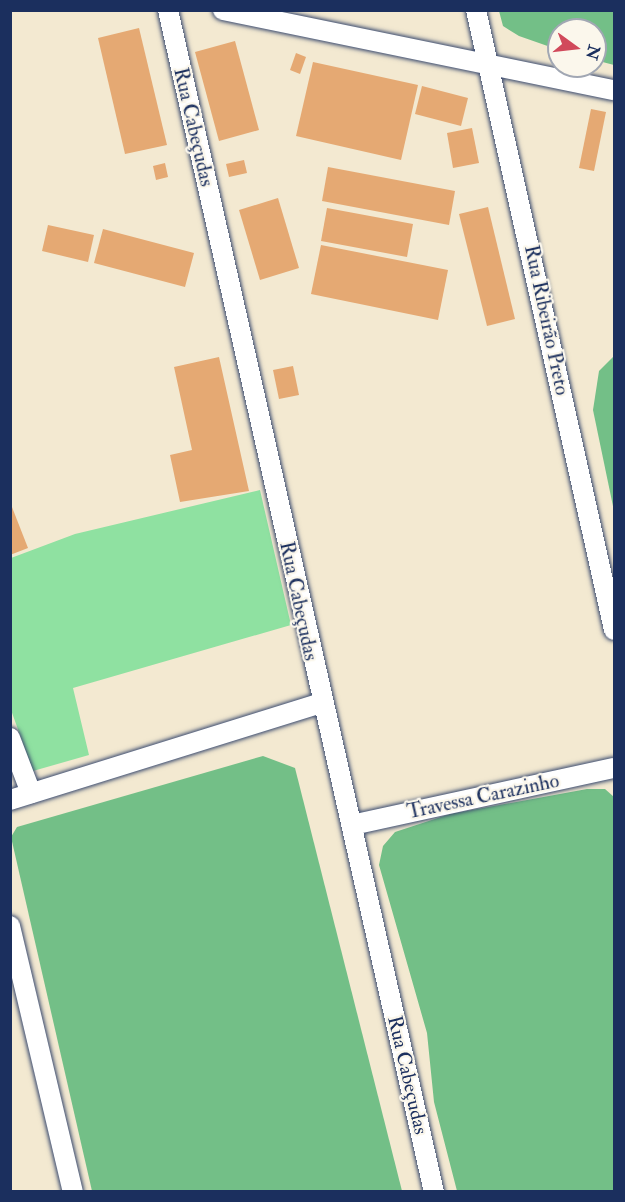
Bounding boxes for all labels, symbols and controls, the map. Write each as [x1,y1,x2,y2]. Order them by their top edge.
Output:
north arrow [547,18,607,78]
text: N [581,43,604,62]
street label: Rua Cabeçudas [169,65,219,189]
street label: Rua Ribeirão Preto [519,243,575,397]
street label: Rua Cabeçudas [275,539,323,663]
street label: Travessa Carazinho [405,768,561,824]
street label: Rua Cabeçudas [383,1013,433,1137]

